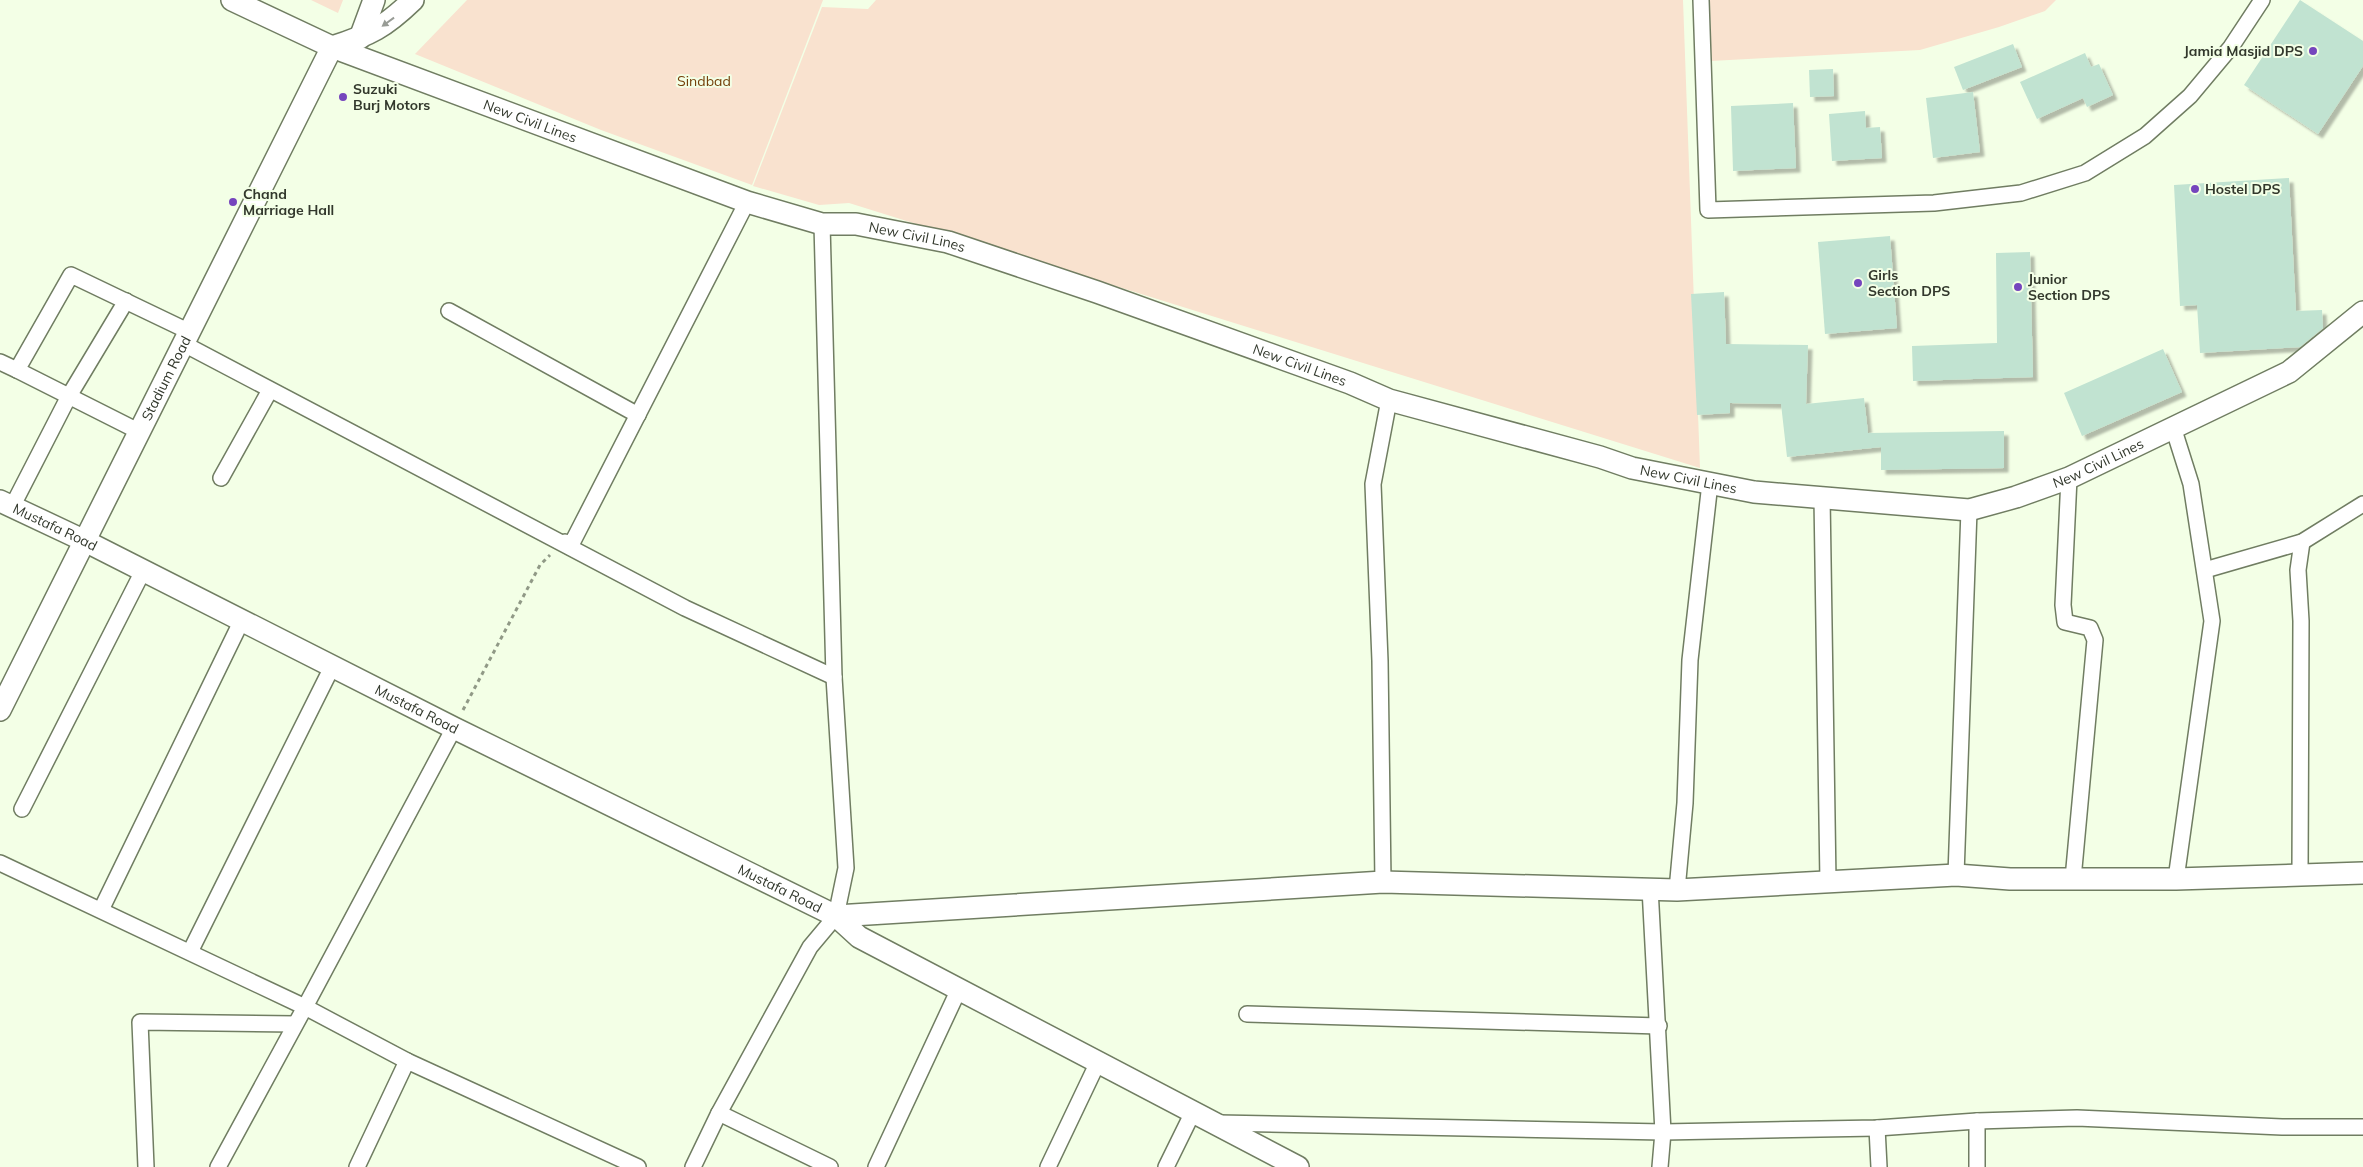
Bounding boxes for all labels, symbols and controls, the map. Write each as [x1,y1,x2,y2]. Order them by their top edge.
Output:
one-way arrow [381,17,395,27]
place label: Jamia Masjid DPS [2184,42,2303,60]
marker: Jamia Masjid DPS [2307,45,2319,57]
park label: Sindbad [677,72,731,90]
place label: Suzuki Burj Motors [353,80,430,114]
marker: Suzuki Burj Motors [337,91,349,103]
street label: New Civil Lines [481,95,579,147]
place label: Hostel DPS [2205,180,2281,198]
marker: Hostel DPS [2189,183,2201,195]
place label: Chand Marriage Hall [243,185,334,219]
marker: Chand Marriage Hall [227,196,239,208]
street label: New Civil Lines [867,218,968,256]
place label: Girls Section DPS [1868,266,1950,300]
place label: Junior Section DPS [2028,270,2110,304]
marker: Girls Section DPS [1852,277,1864,289]
marker: Junior Section DPS [2012,281,2024,293]
street label: Stadium Road [137,333,195,423]
street label: New Civil Lines [1250,340,1349,390]
street label: New Civil Lines [2050,434,2146,492]
street label: New Civil Lines [1639,461,1739,497]
street label: Mustafa Road [10,499,100,555]
street label: Mustafa Road [372,681,462,738]
street label: Mustafa Road [735,860,825,917]

